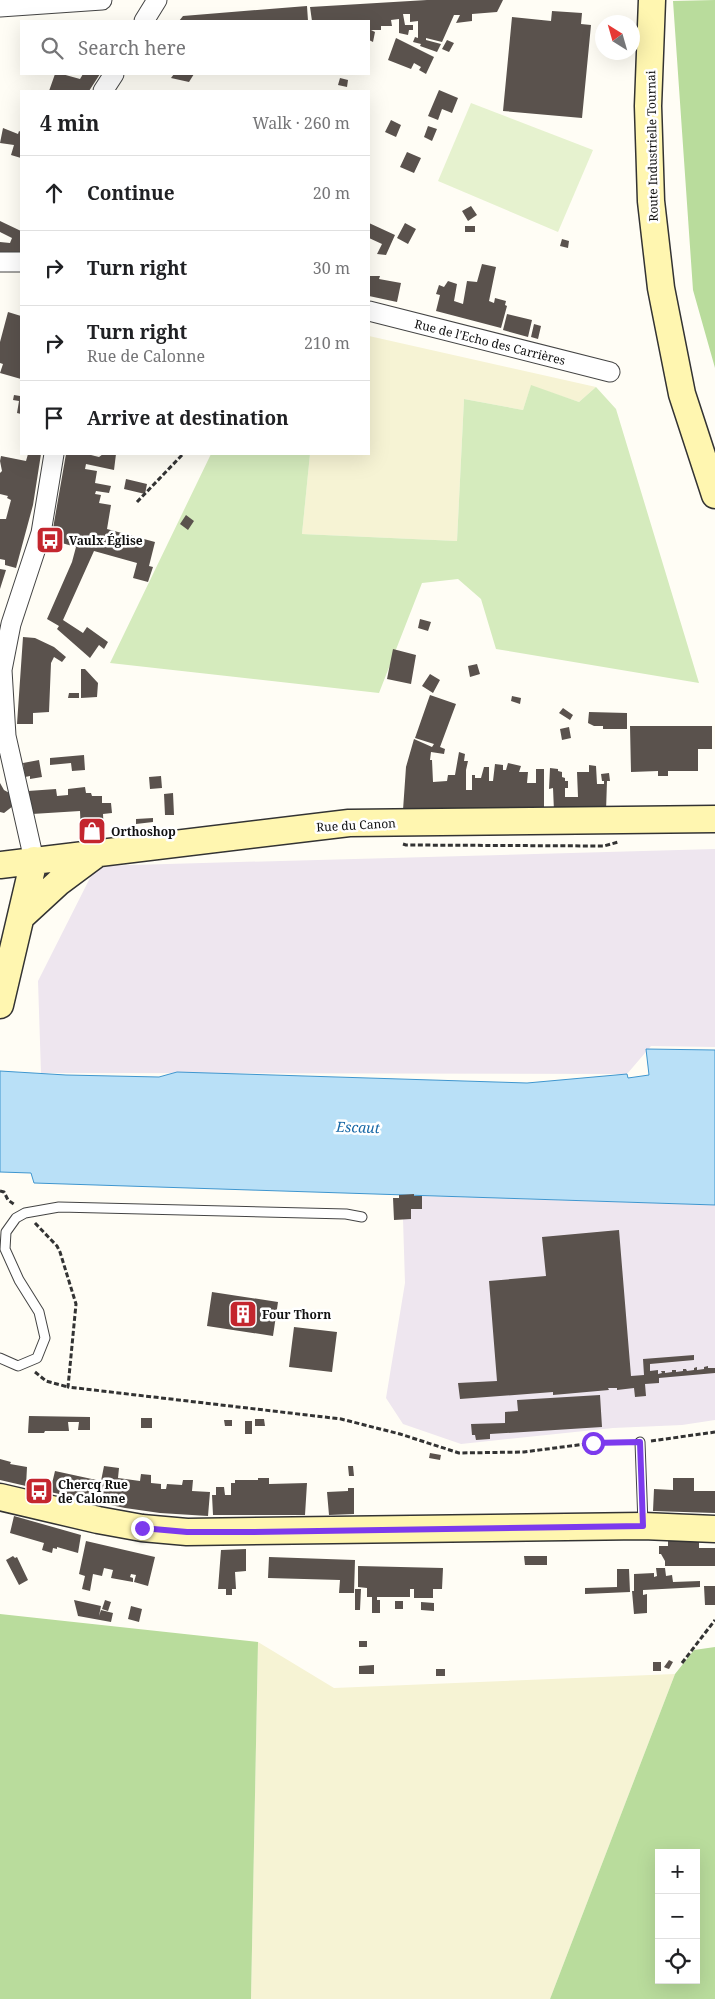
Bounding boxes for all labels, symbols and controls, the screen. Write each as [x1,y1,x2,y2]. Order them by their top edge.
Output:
north arrow [595,15,640,60]
search box [20,20,370,75]
icon: search [38,34,66,62]
text: Search here [78,35,186,61]
street label: Route Industrielle Tournai [642,70,662,222]
text: 4 min [40,109,99,137]
text: Walk · 260 m [253,112,350,134]
icon: ahead [40,179,68,207]
text: Continue [87,180,175,206]
text: 20 m [313,182,350,204]
icon: right [40,254,68,282]
text: Turn right [87,255,187,281]
text: 30 m [313,257,350,279]
street label: Rue de l'Echo des Carrières [413,315,567,369]
text: Turn right [87,319,187,345]
icon: right [40,329,68,357]
text: 210 m [304,332,350,354]
text: Rue de Calonne [87,345,205,367]
icon: arrive [40,404,68,432]
text: Arrive at destination [87,405,289,431]
bus stop icon: Vaulx Église [35,525,65,555]
place label: Vaulx Église [69,532,143,549]
street label: Rue du Canon [316,814,396,836]
shop icon: Orthoshop [77,816,107,846]
place label: Orthoshop [111,823,176,840]
water label: Escaut [335,1117,381,1137]
building icon: Four Thorn [228,1299,258,1329]
place label: Four Thorn [262,1306,331,1323]
route start [582,1432,605,1455]
bus stop icon: Chercq Rue de Calonne [24,1476,54,1506]
place label: Chercq Rue de Calonne [58,1476,128,1507]
route end [131,1517,154,1540]
map controls [655,1849,700,1984]
button: + [655,1849,700,1894]
button: − [655,1894,700,1939]
button: locate [655,1939,700,1984]

